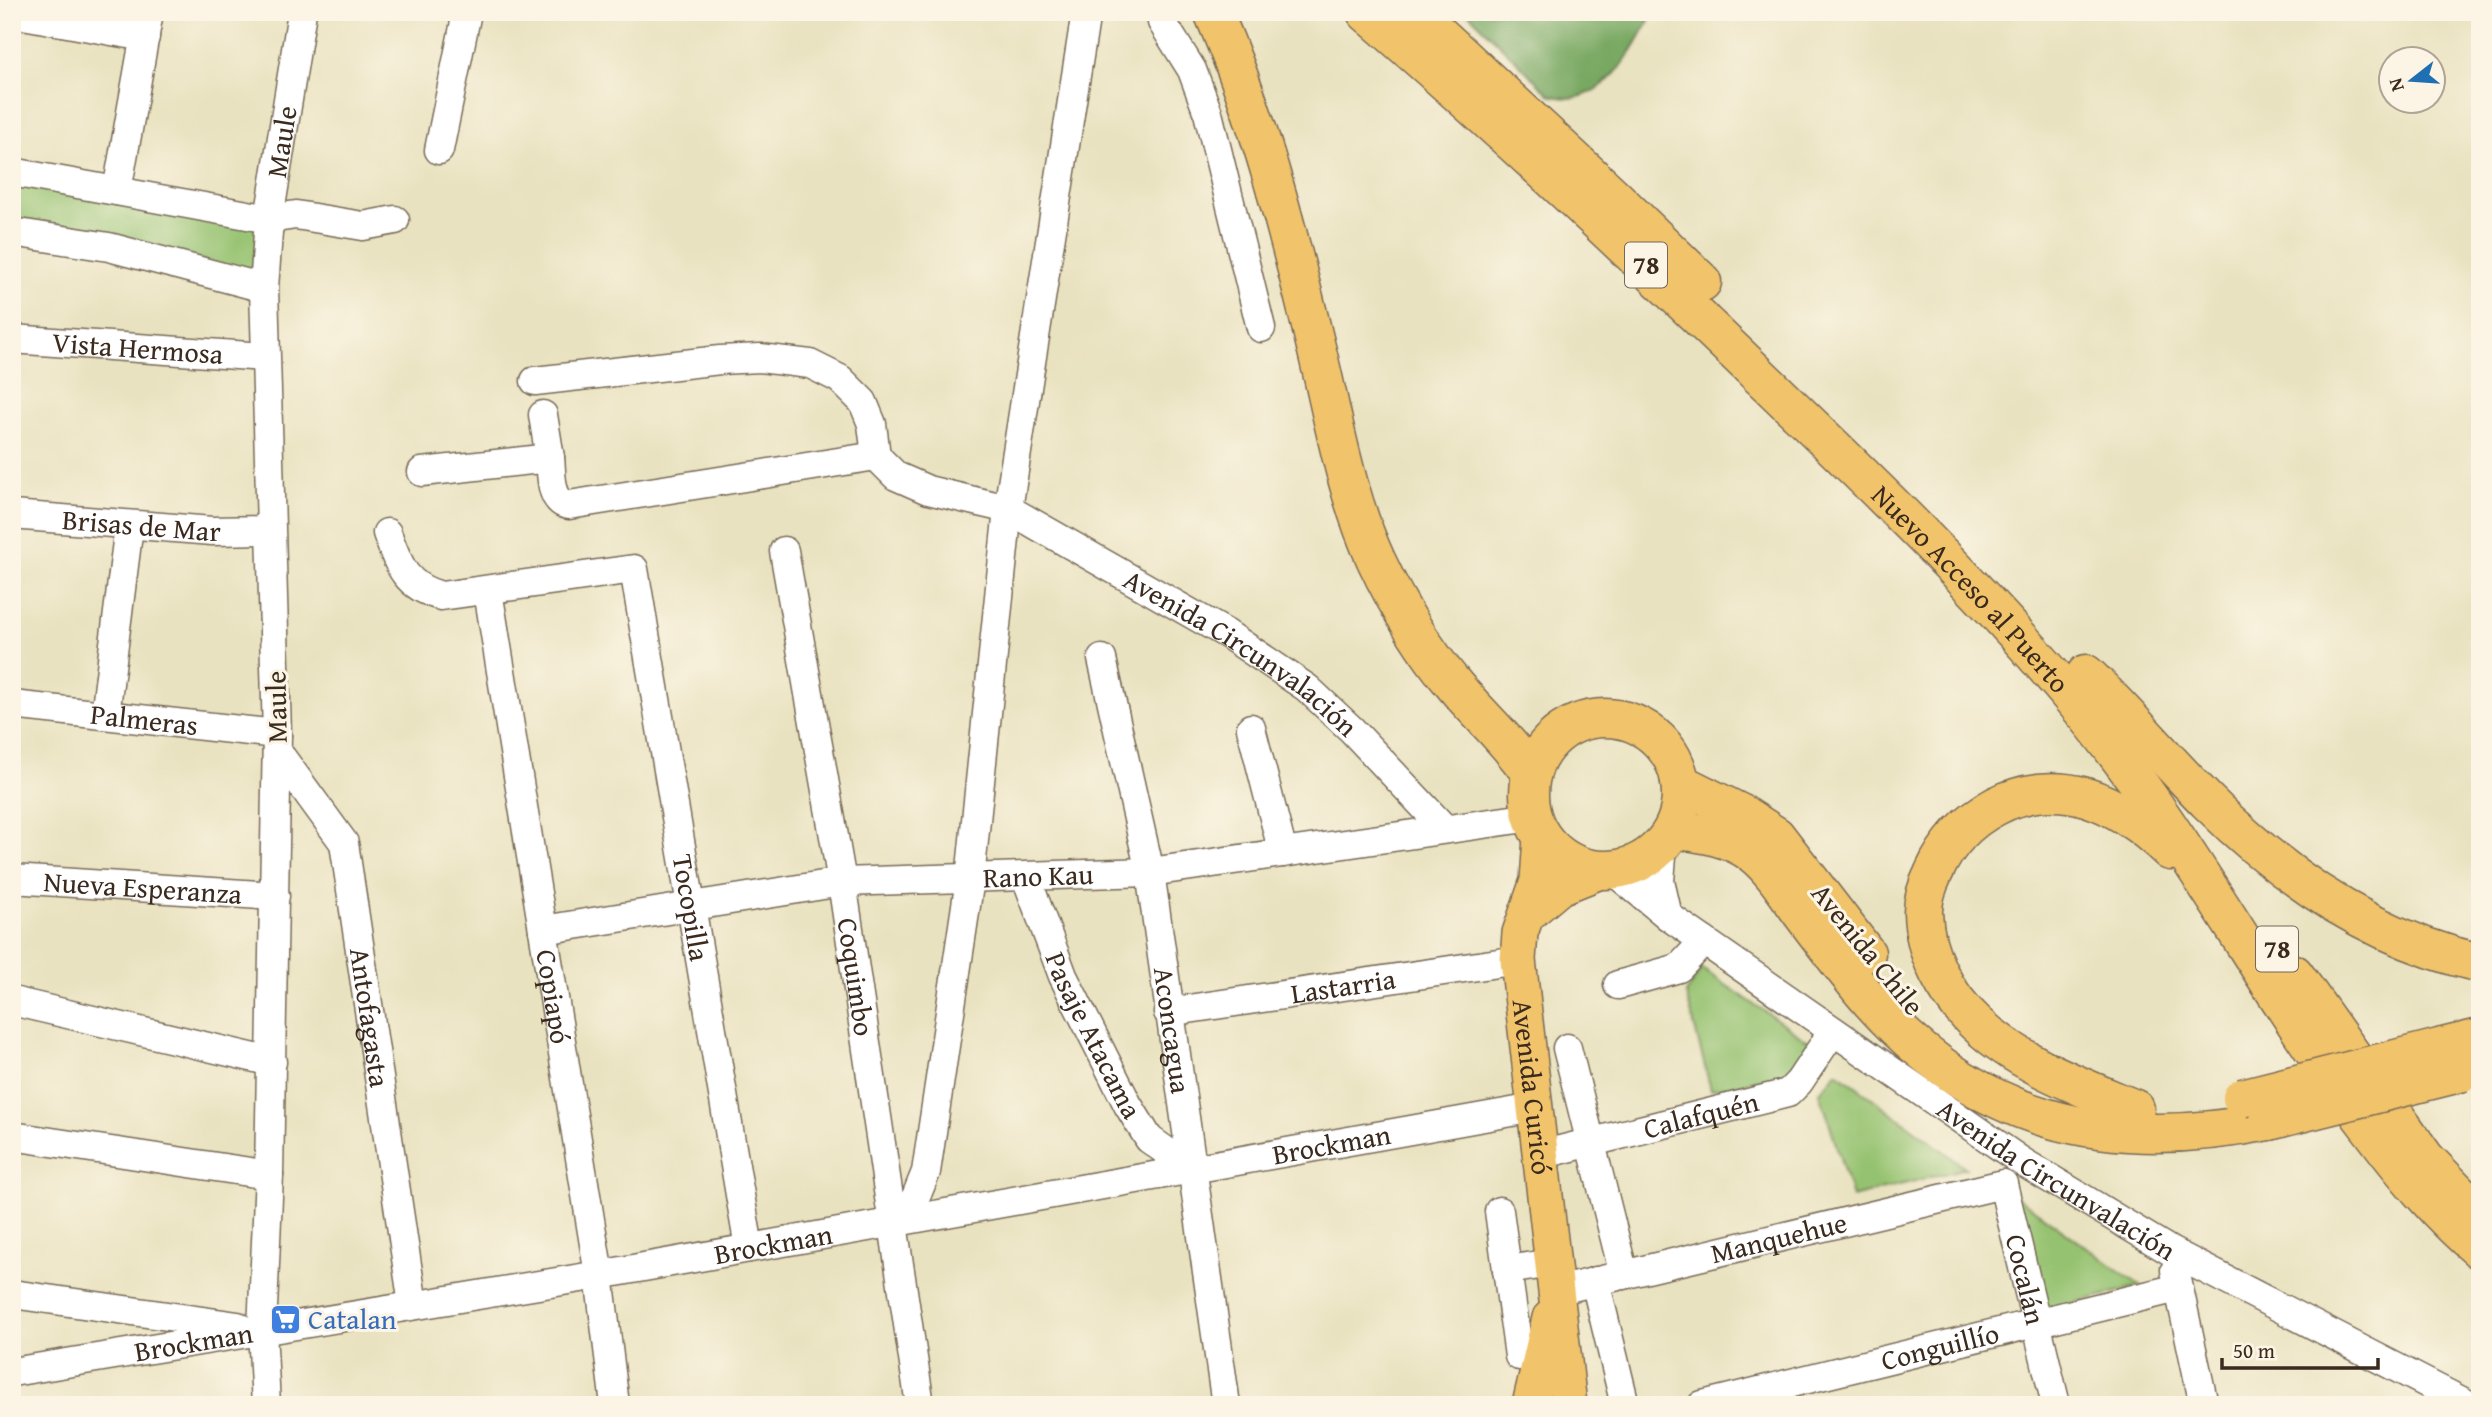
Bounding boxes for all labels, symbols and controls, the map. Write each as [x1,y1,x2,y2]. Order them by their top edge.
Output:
north arrow [2376,46,2446,116]
text: N [2380,75,2411,95]
street label: Maule [255,103,307,181]
road number: 78 [1625,242,1667,288]
street label: Vista Hermosa [51,321,225,374]
street label: Nuevo Acceso al Puerto [1863,475,2080,702]
street label: Brisas de Mar [61,498,222,551]
street label: Avenida Circunvalación [1116,558,1368,746]
street label: Maule [254,670,297,744]
street label: Palmeras [88,693,200,745]
street label: Tocopilla [663,851,721,965]
street label: Rano Kau [982,853,1094,897]
street label: Nueva Esperanza [42,860,244,914]
street label: Avenida Chile [1802,874,1935,1024]
street label: Coquimbo [828,915,886,1039]
road number: 78 [2256,926,2298,972]
street label: Antofagasta [340,945,401,1090]
street label: Copiapó [526,946,582,1047]
street label: Pasaje Atacama [1036,946,1153,1127]
street label: Lastarria [1288,957,1399,1014]
street label: Aconcagua [1144,964,1202,1097]
street label: Avenida Curicó [1503,997,1563,1177]
street label: Calafquén [1639,1080,1763,1148]
street label: Avenida Circunvalación [1929,1088,2184,1270]
street label: Brockman [1269,1113,1394,1174]
street label: Manquehue [1706,1201,1851,1273]
street label: Brockman [711,1213,836,1274]
street label: Cocalán [1996,1230,2057,1329]
place label: Catalan [308,1298,397,1339]
supermarket icon: Catalan [268,1302,302,1336]
street label: Brockman [131,1312,256,1371]
street label: Conguillío [1877,1312,2003,1380]
scale bar [2222,1326,2378,1370]
text: 50 m [2233,1335,2275,1366]

